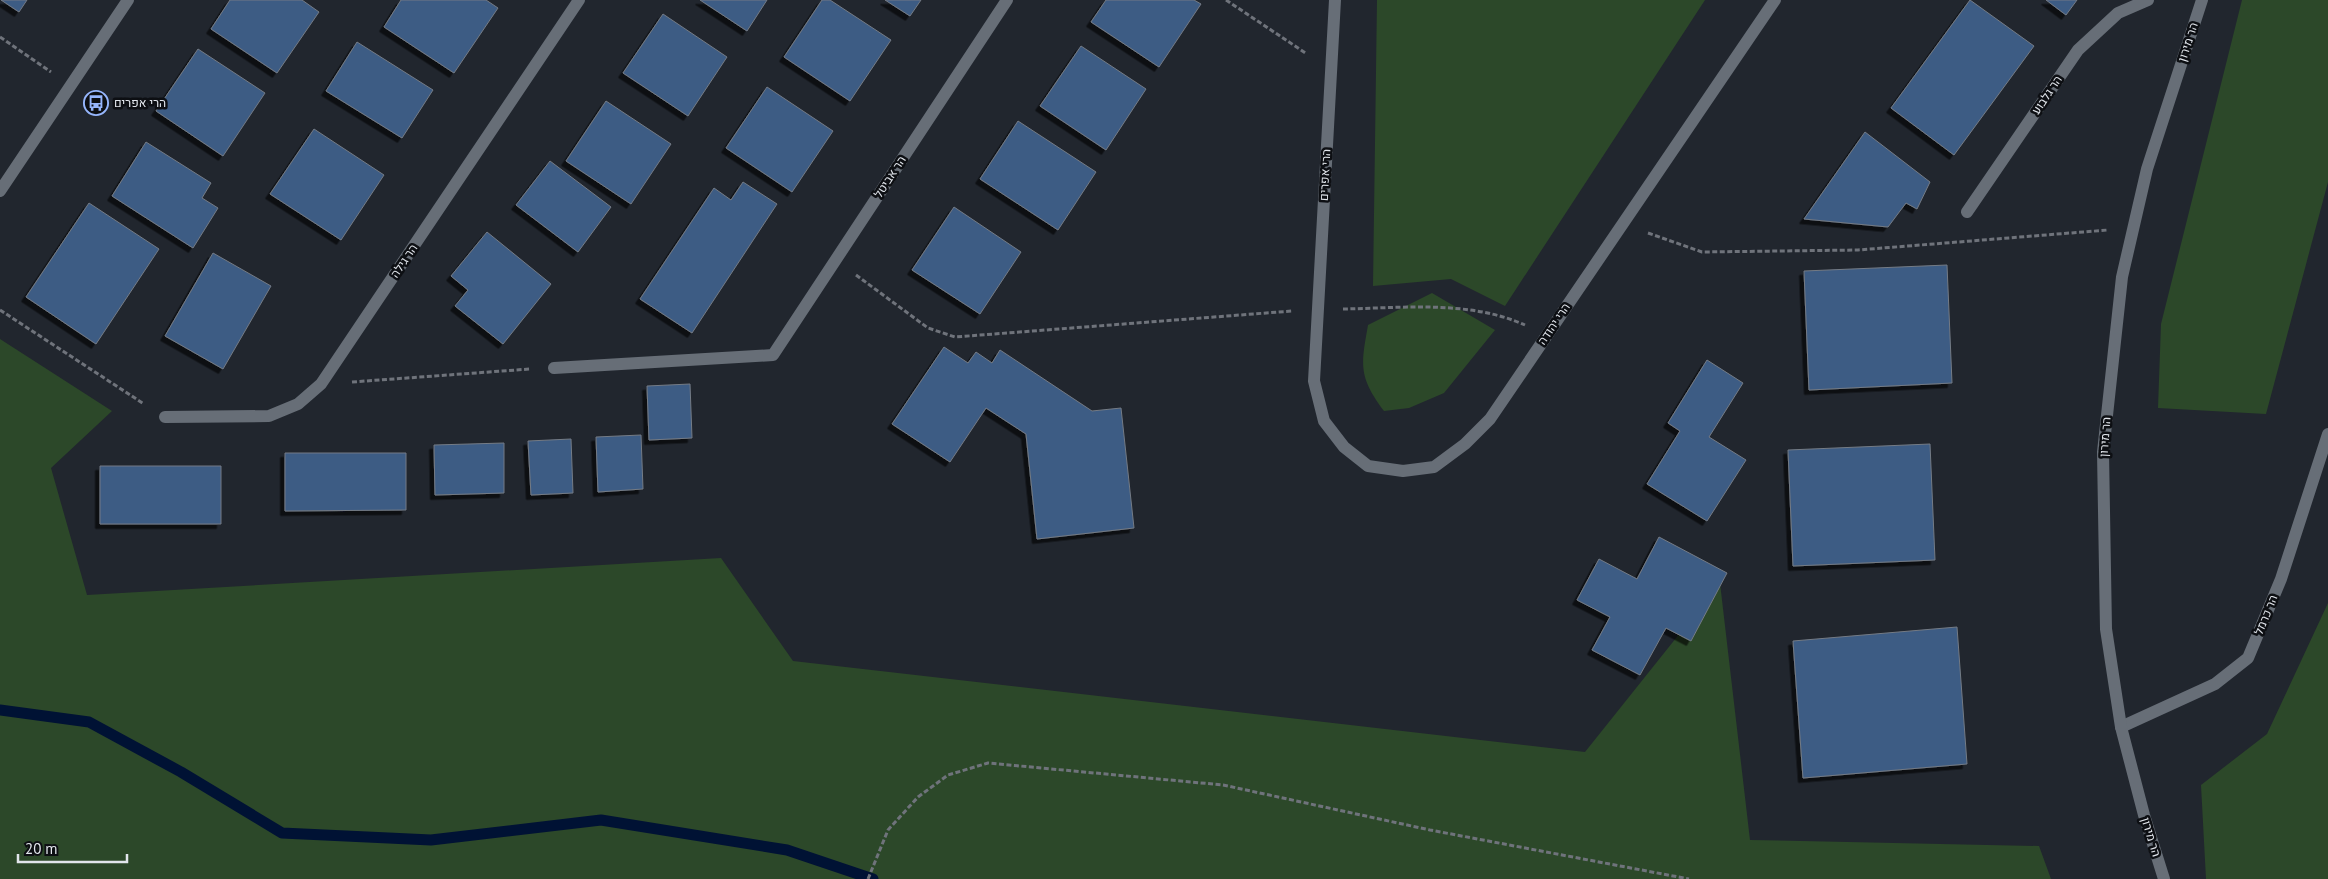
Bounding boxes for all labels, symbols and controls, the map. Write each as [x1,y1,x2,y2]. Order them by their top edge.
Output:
street label: הר מירון [2174,20,2201,63]
street label: הר גלבוע [2028,72,2065,117]
bus stop icon: הרי אפרים [83,90,109,116]
place label: הרי אפרים [114,95,166,110]
street label: הרי אפרים [1316,149,1333,201]
street label: הר אביטל [870,153,909,201]
street label: הר גילה [387,241,420,281]
street label: הרי יהודה [1534,300,1573,348]
street label: הר מירון [2096,416,2113,458]
street label: הר כרמל [2251,592,2280,637]
street label: הר מירון [2138,815,2165,858]
scale bar [18,832,126,864]
text: 20 m [25,839,58,858]

